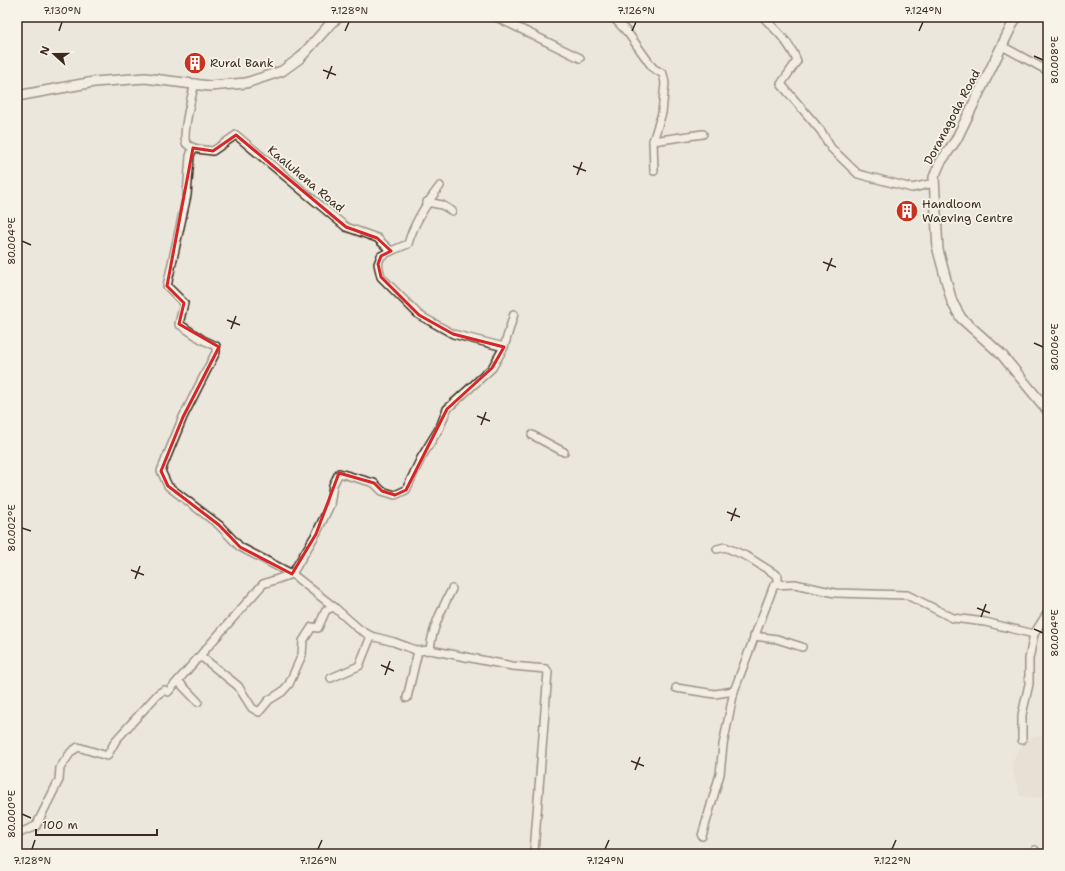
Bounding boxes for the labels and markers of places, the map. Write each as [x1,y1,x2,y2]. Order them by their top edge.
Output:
building icon: Rural Bank [182,50,208,76]
place label: Rural Bank [210,55,274,71]
place label: Handloom Waeving Centre [922,196,1013,226]
building icon: Handloom Waeving Centre [894,198,920,224]

